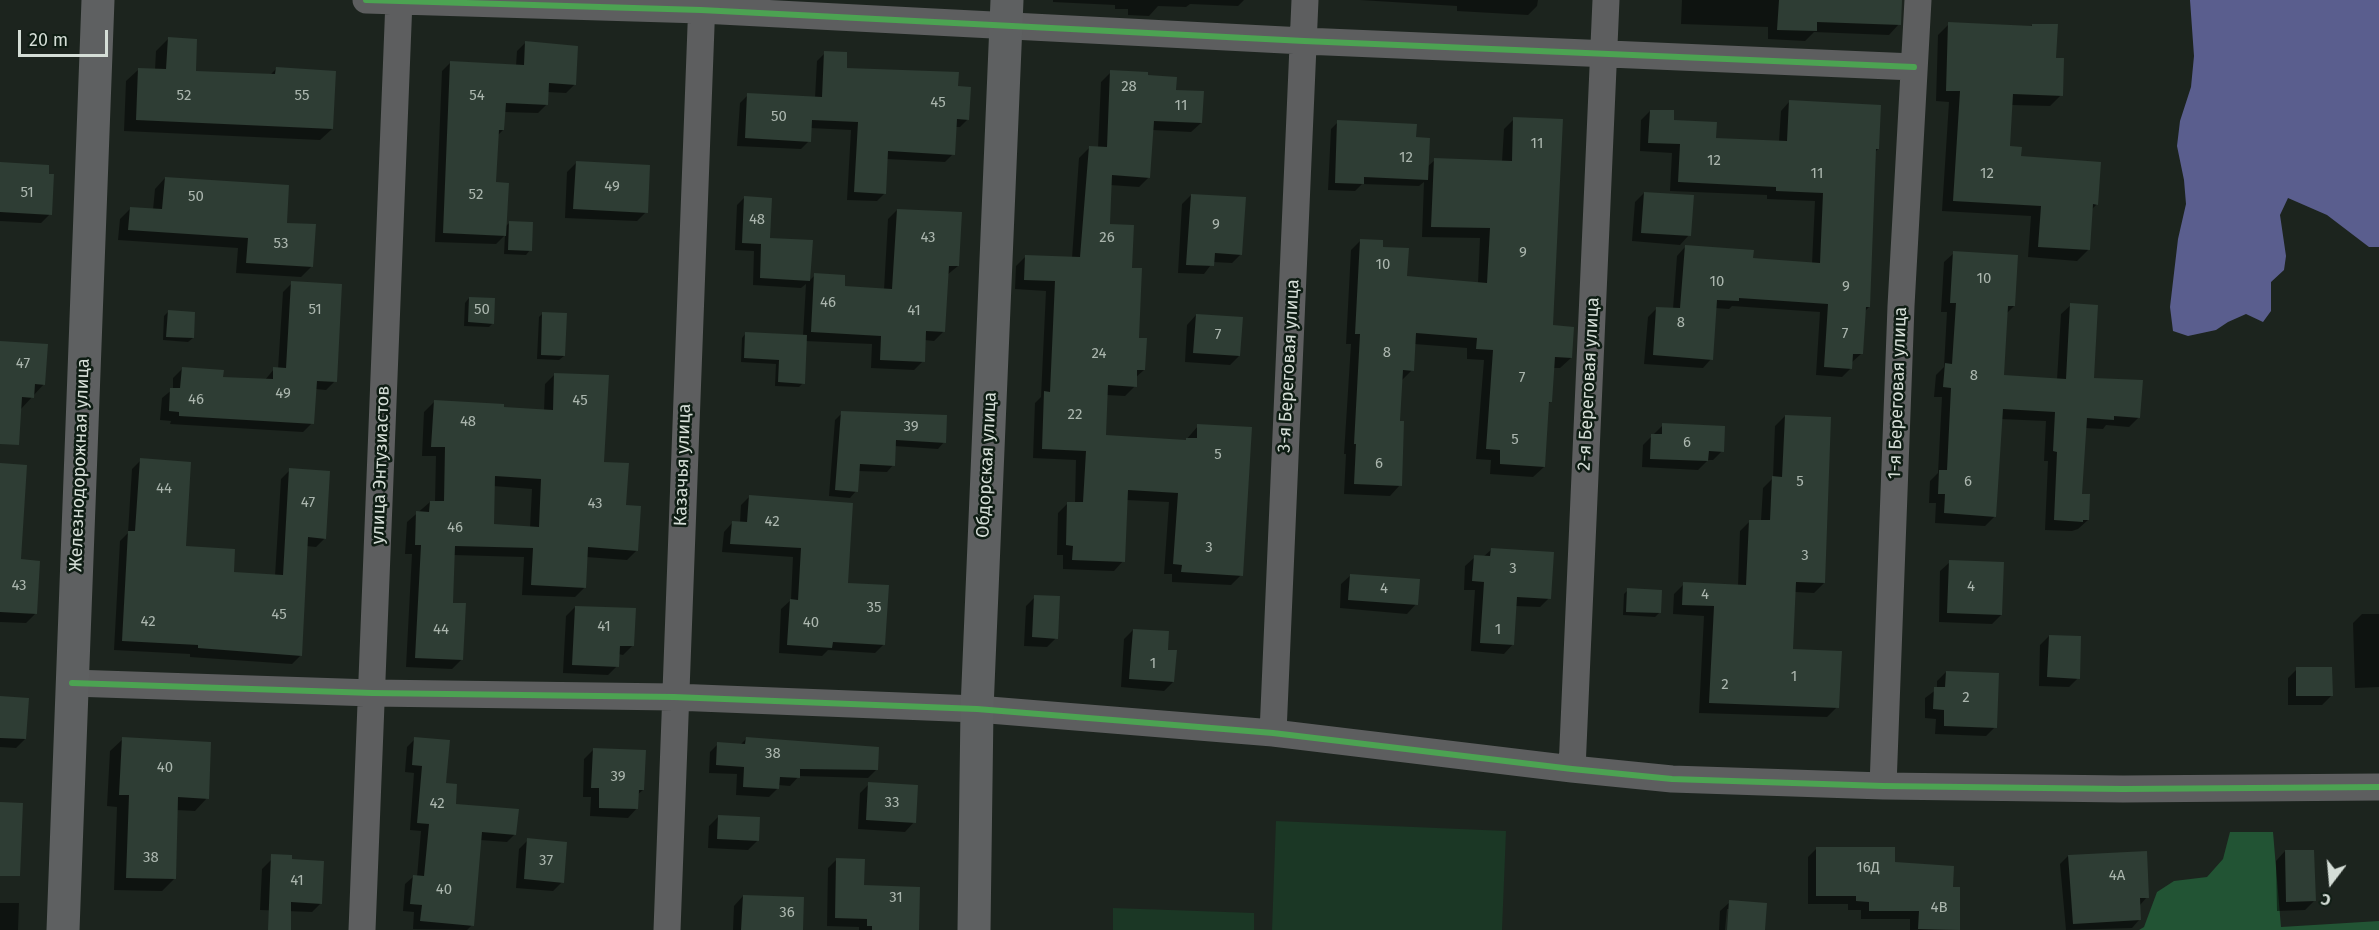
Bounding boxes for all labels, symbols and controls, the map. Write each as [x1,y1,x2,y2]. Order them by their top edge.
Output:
scale bar [21,18,111,56]
text: 20 m [29,29,68,51]
house number: 28 [1121,78,1137,96]
house number: 52 [177,87,191,105]
house number: 55 [295,87,309,105]
house number: 54 [469,87,485,105]
house number: 45 [930,94,946,112]
house number: 11 [1175,97,1187,115]
house number: 50 [771,108,787,126]
house number: 11 [1531,135,1543,153]
house number: 12 [1399,149,1413,167]
house number: 12 [1707,152,1721,170]
house number: 11 [1811,165,1823,183]
house number: 12 [1980,165,1994,183]
house number: 49 [604,178,620,196]
house number: 51 [20,184,34,202]
house number: 52 [469,186,483,204]
house number: 50 [188,188,204,206]
house number: 48 [749,211,765,229]
house number: 9 [1212,216,1220,234]
house number: 43 [920,229,936,247]
house number: 26 [1099,229,1115,247]
house number: 53 [274,235,288,253]
house number: 9 [1519,244,1527,262]
house number: 10 [1376,256,1390,274]
house number: 10 [1977,270,1991,288]
house number: 10 [1710,273,1724,291]
house number: 9 [1842,278,1850,296]
street label: 3-я Береговая улица [1274,279,1304,453]
house number: 46 [820,294,836,312]
street label: 2-я Береговая улица [1574,297,1604,471]
house number: 51 [308,301,322,319]
house number: 50 [474,301,490,319]
house number: 41 [907,302,921,320]
street label: 1-я Береговая улица [1884,306,1912,480]
house number: 8 [1677,314,1685,332]
house number: 7 [1842,325,1848,343]
house number: 7 [1215,326,1221,344]
house number: 8 [1383,344,1391,362]
house number: 24 [1092,345,1106,363]
house number: 47 [16,355,30,373]
street label: Железнодорожная улица [65,358,95,572]
house number: 8 [1970,367,1978,385]
house number: 7 [1519,369,1525,387]
house number: 49 [275,385,291,403]
street label: улица Энтузиастов [367,385,395,545]
house number: 46 [188,391,204,409]
street label: Обдорская улица [972,391,1002,539]
house number: 45 [572,392,588,410]
street label: Казачья улица [670,403,696,527]
house number: 22 [1068,406,1082,424]
house number: 48 [460,413,476,431]
house number: 39 [903,418,919,436]
house number: 5 [1511,431,1519,449]
house number: 6 [1683,434,1691,452]
house number: 5 [1214,446,1222,464]
house number: 6 [1375,455,1383,473]
house number: 5 [1796,473,1804,491]
house number: 6 [1964,473,1972,491]
house number: 44 [156,480,172,498]
house number: 47 [301,494,315,512]
house number: 43 [587,495,603,513]
house number: 42 [764,513,780,531]
house number: 46 [447,519,463,537]
house number: 3 [1205,539,1213,557]
house number: 3 [1801,547,1809,565]
house number: 3 [1509,560,1517,578]
house number: 43 [11,577,27,595]
house number: 4 [1967,578,1975,596]
house number: 4 [1380,580,1388,598]
house number: 4 [1701,586,1709,604]
house number: 35 [867,599,881,617]
house number: 45 [271,606,287,624]
house number: 42 [140,613,156,631]
house number: 40 [803,614,819,632]
house number: 41 [597,618,611,636]
house number: 44 [433,621,449,639]
house number: 1 [1495,621,1501,639]
house number: 1 [1150,655,1156,673]
house number: 1 [1791,668,1797,686]
house number: 2 [1721,676,1729,694]
house number: 2 [1962,689,1970,707]
house number: 38 [765,745,781,763]
house number: 40 [157,759,173,777]
house number: 39 [610,768,626,786]
house number: 33 [885,794,899,812]
house number: 42 [429,795,445,813]
house number: 38 [143,849,159,867]
house number: 37 [539,852,553,870]
north arrow [2301,852,2361,912]
house number: 16Д [1856,859,1880,877]
house number: 4А [2109,867,2125,885]
house number: 41 [290,872,304,890]
house number: 40 [436,881,452,899]
house number: 31 [889,889,903,907]
text: С [2319,889,2333,910]
house number: 4В [1930,899,1948,917]
house number: 36 [779,904,795,922]

